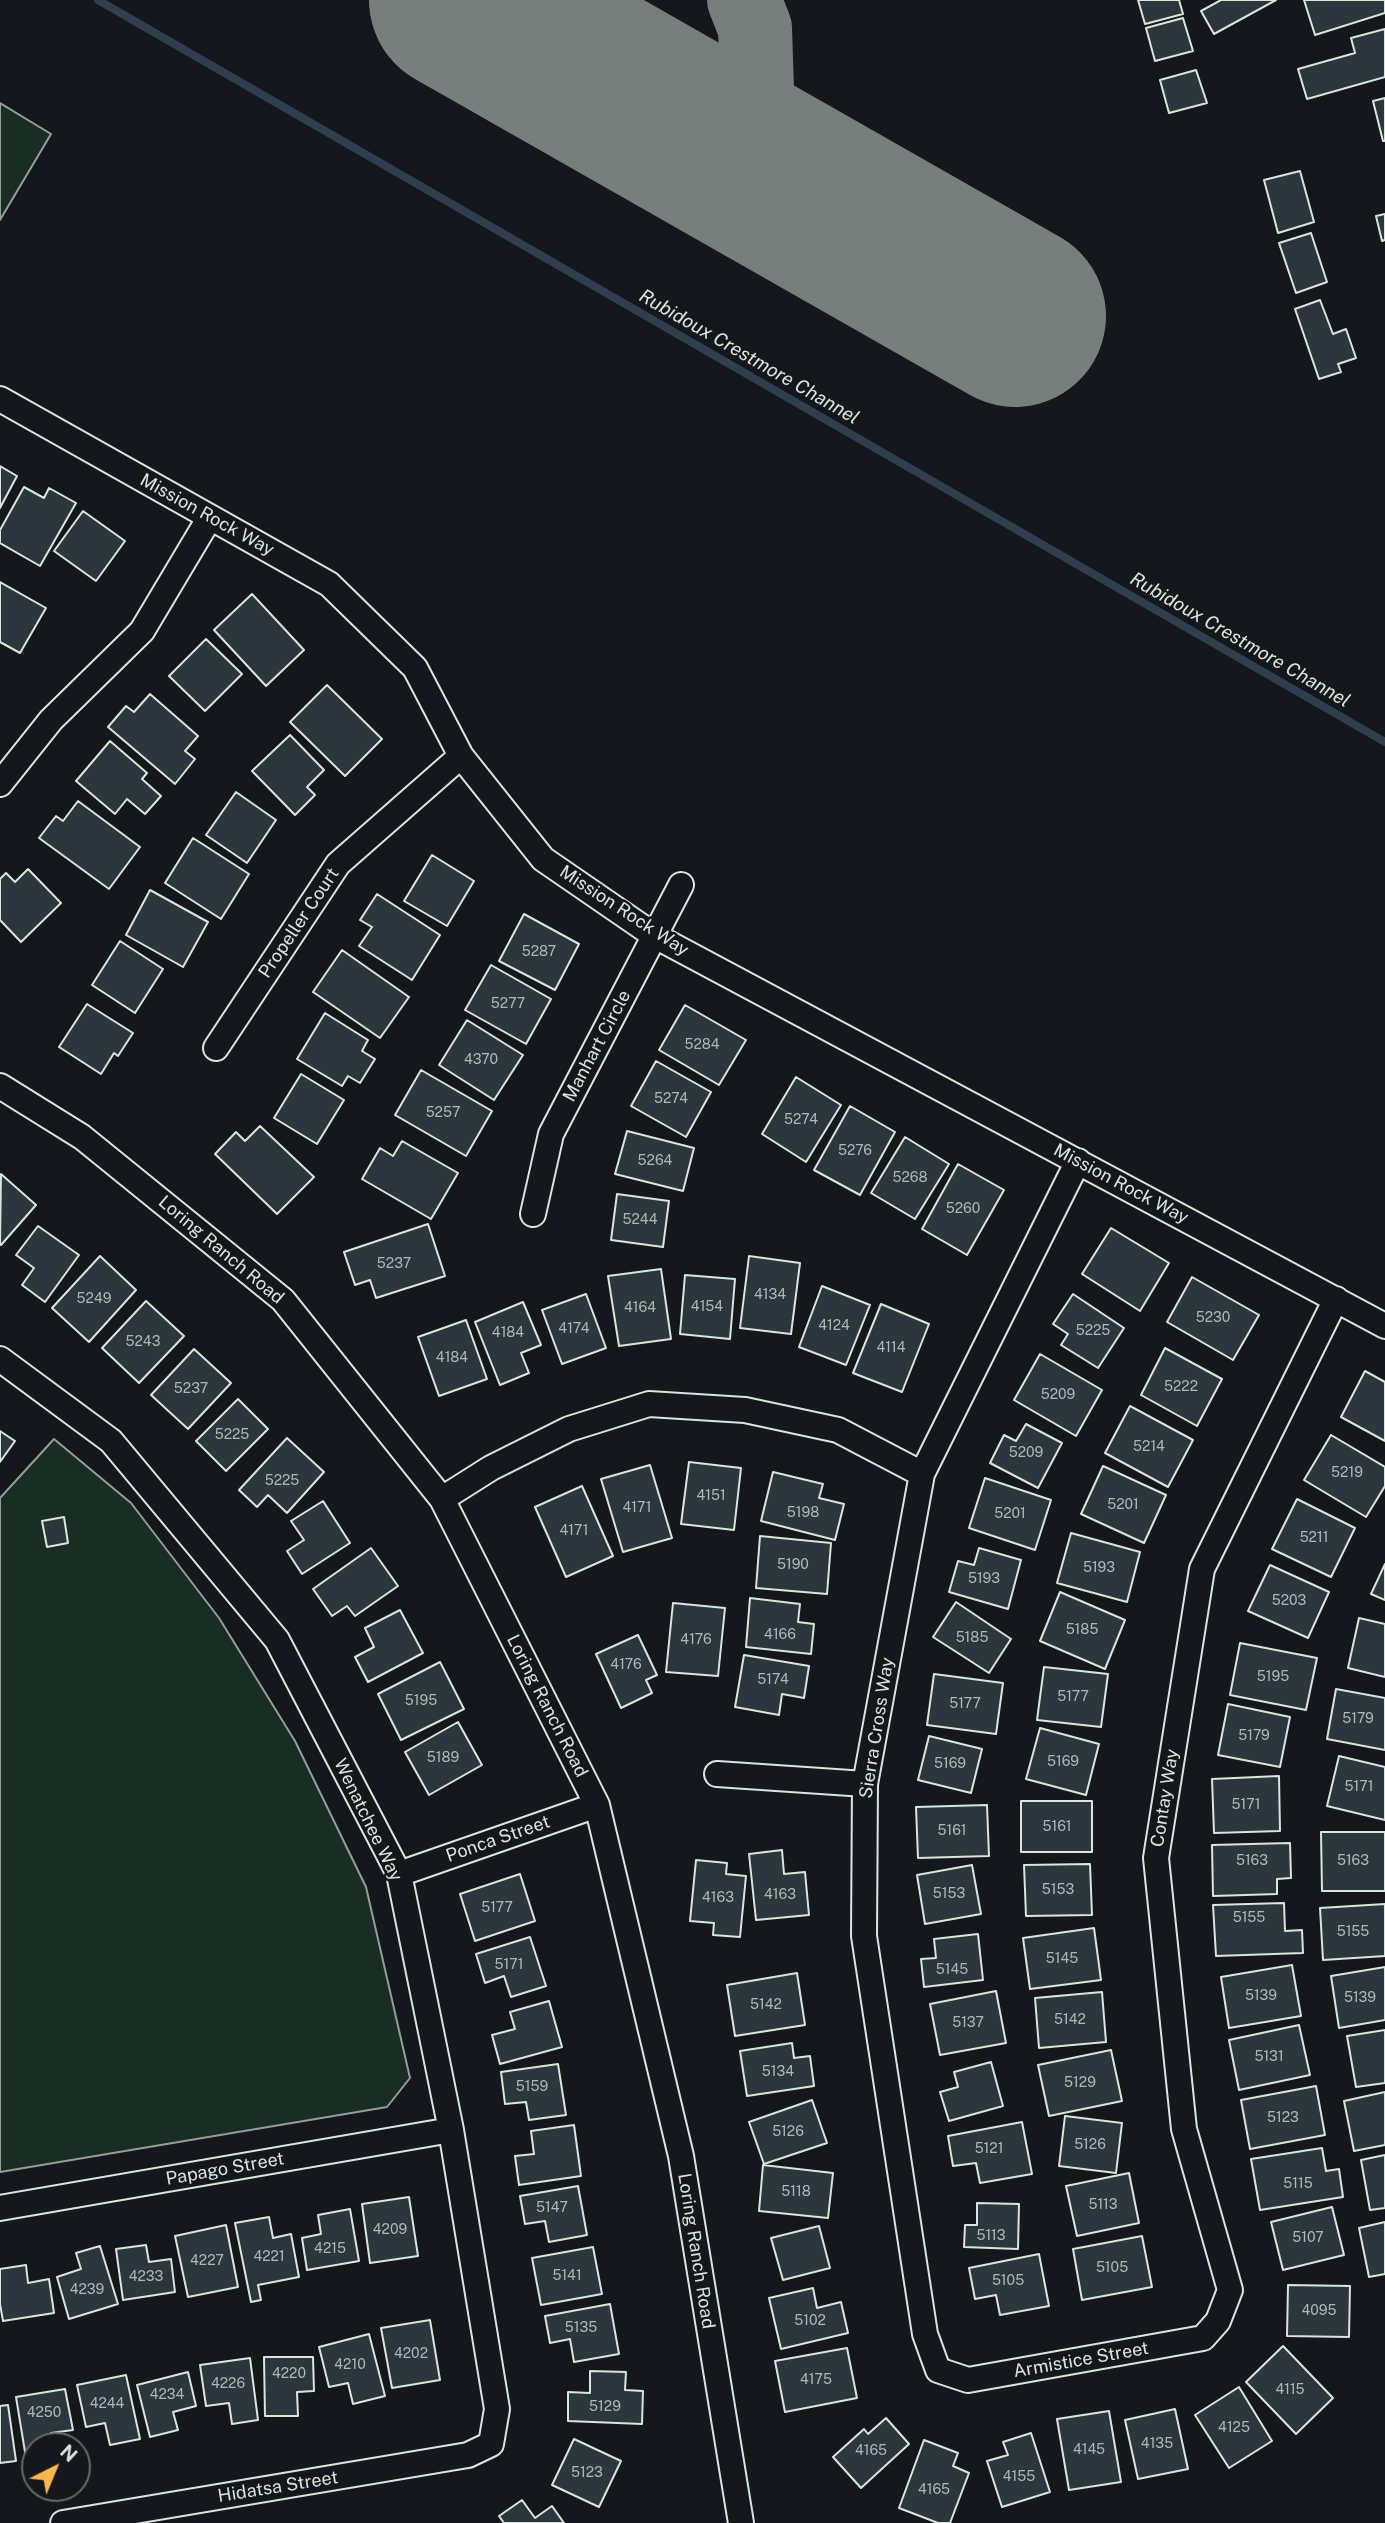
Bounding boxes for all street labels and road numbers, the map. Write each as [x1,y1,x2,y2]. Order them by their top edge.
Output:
street label: Mission Rock Way [136,469,278,561]
street label: Mission Rock Way [555,861,693,961]
street label: Propeller Court [254,864,344,982]
street label: Manhart Circle [559,986,635,1106]
street label: Mission Rock Way [1050,1139,1192,1229]
street label: Loring Ranch Road [154,1191,288,1309]
street label: Loring Ranch Road [502,1631,592,1781]
street label: Sierra Cross Way [855,1656,899,1800]
street label: Contay Way [1147,1748,1183,1848]
street label: Wenatchee Way [329,1755,407,1885]
street label: Ponca Street [443,1811,553,1867]
street label: Papago Street [164,2148,286,2190]
street label: Loring Ranch Road [673,2172,719,2330]
street label: Armistice Street [1012,2337,1150,2383]
street label: Hidatsa Street [216,2467,340,2507]

